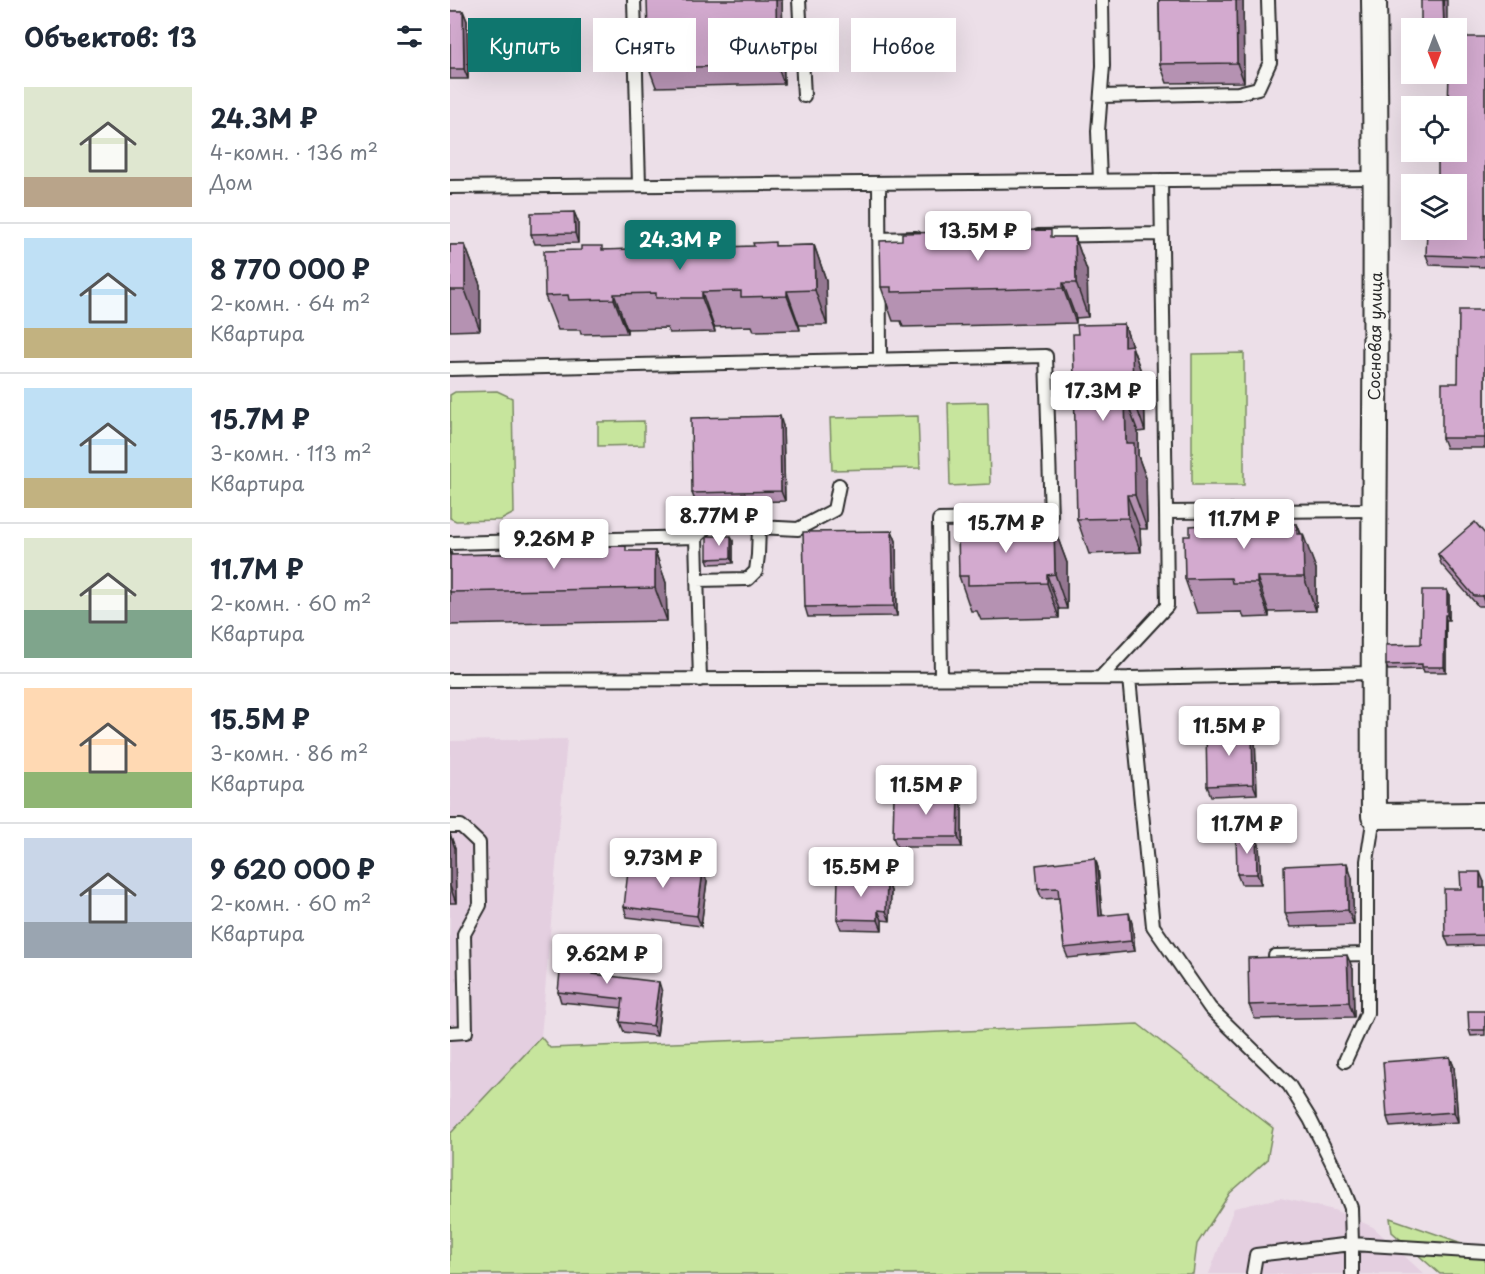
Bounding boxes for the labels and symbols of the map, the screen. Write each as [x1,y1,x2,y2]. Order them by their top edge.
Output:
north arrow [1401,18,1467,84]
pin: 13.5M ₽ [923,211,1033,262]
pin: 24.3M ₽ [625,220,735,271]
street label: Сосновая улица [1361,272,1387,400]
pin: 17.3M ₽ [1048,371,1158,422]
pin: 8.77M ₽ [664,496,774,547]
pin: 11.7M ₽ [1189,499,1299,550]
pin: 15.7M ₽ [951,503,1061,554]
pin: 9.26M ₽ [499,519,609,570]
pin: 11.5M ₽ [1174,706,1284,757]
pin: 11.5M ₽ [871,765,981,816]
pin: 11.7M ₽ [1192,804,1302,855]
pin: 9.73M ₽ [608,838,718,889]
pin: 15.5M ₽ [806,847,916,898]
pin: 9.62M ₽ [552,934,662,985]

